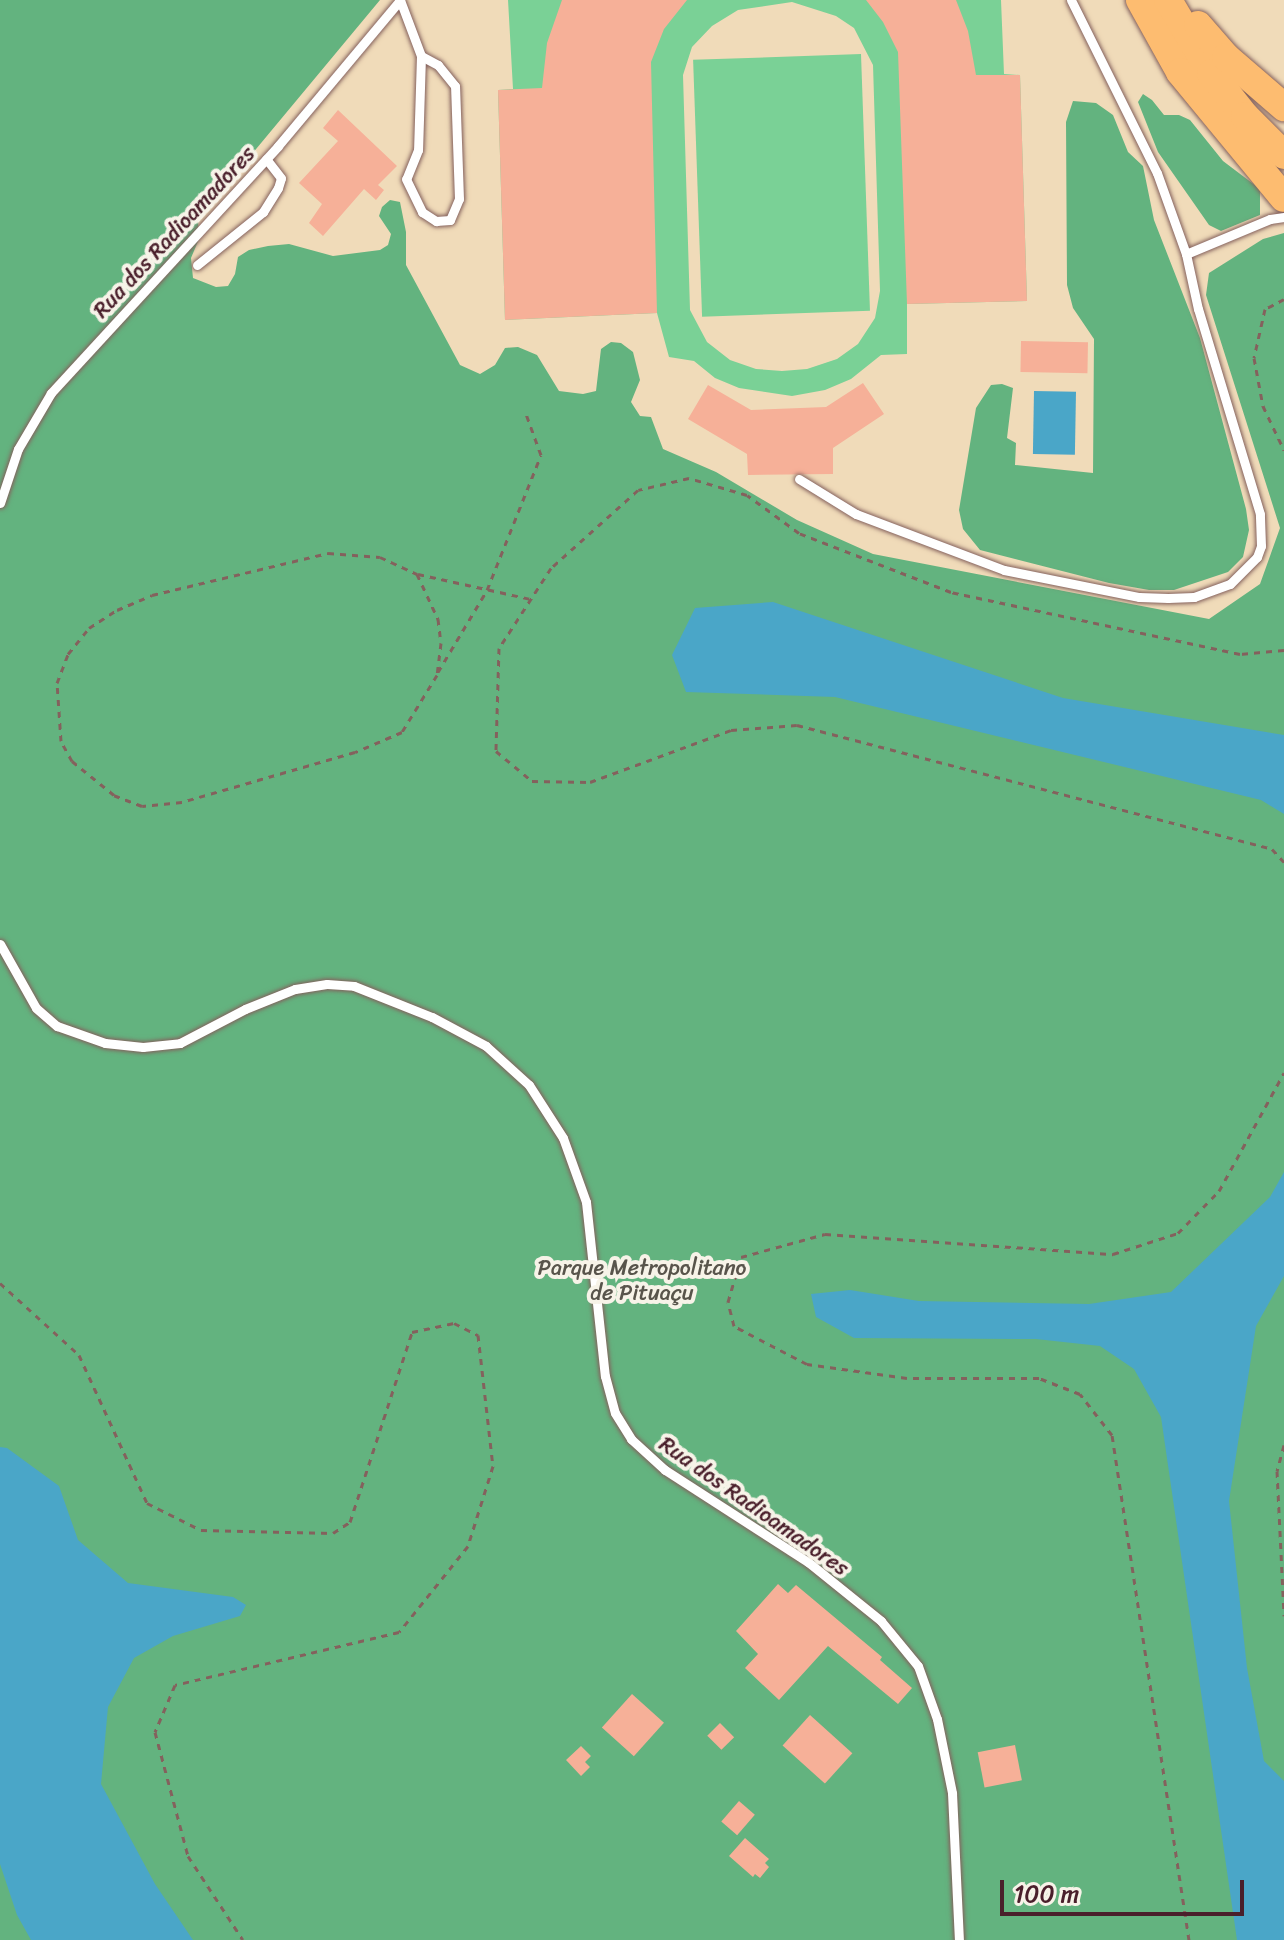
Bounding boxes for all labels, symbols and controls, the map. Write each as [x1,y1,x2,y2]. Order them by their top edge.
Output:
street label: Rua dos Radioamadores [87,141,261,323]
park label: Parque Metropolitano de Pituaçu [537,1254,747,1306]
street label: Rua dos Radioamadores [654,1431,854,1581]
scale bar [1004,1864,1248,1914]
text: 100 m [1014,1873,1079,1915]

